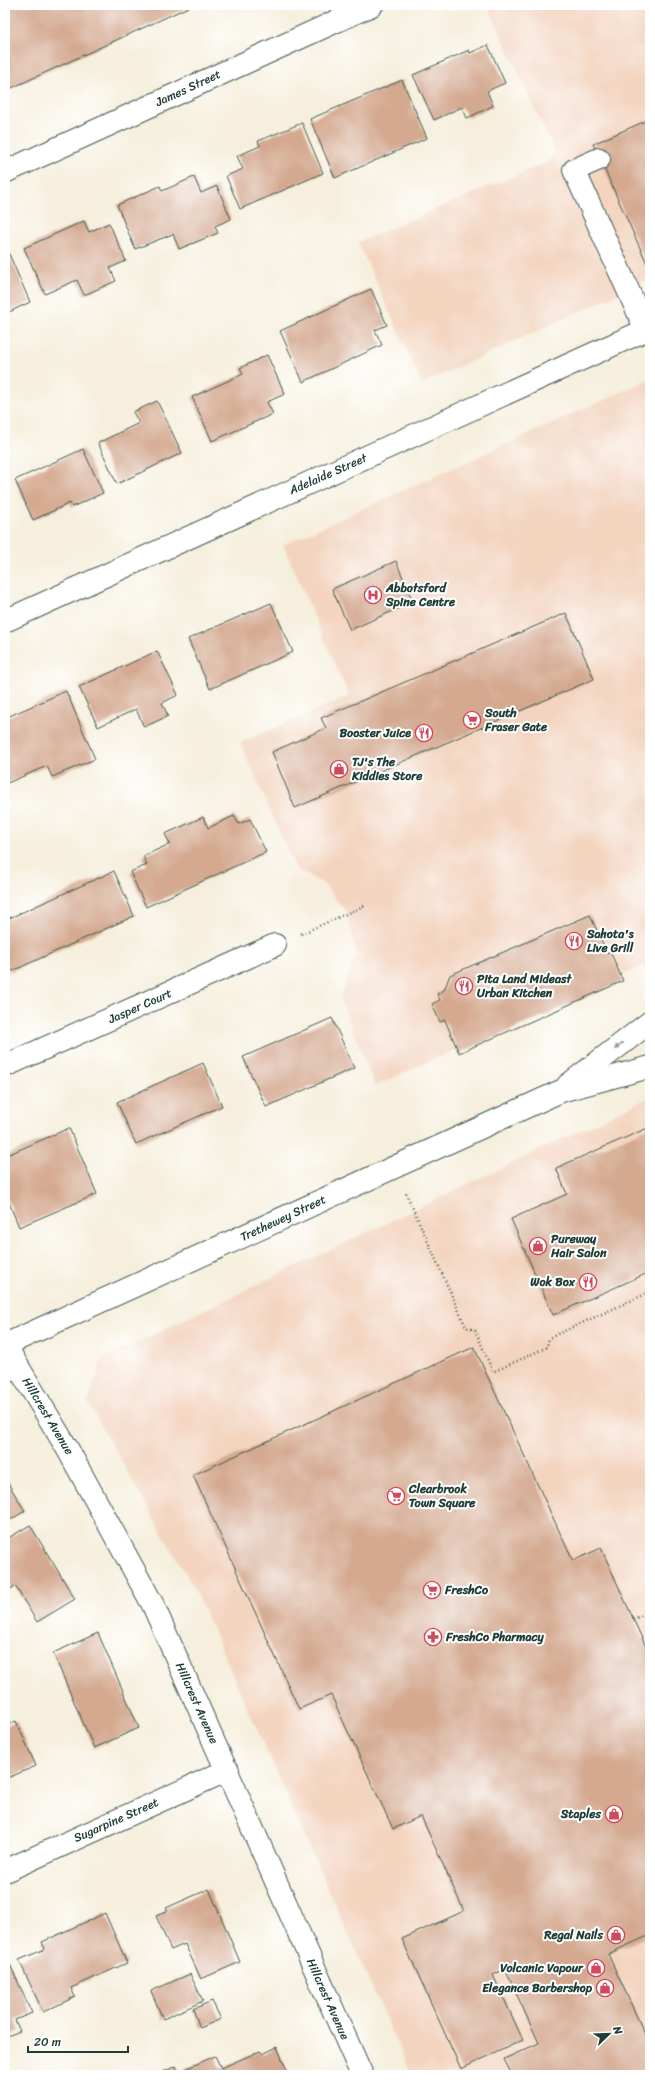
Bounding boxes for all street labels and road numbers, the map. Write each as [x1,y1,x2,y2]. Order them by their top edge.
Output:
street label: James Street [151,63,224,113]
street label: Adelaide Street [285,447,372,501]
street label: Jasper Court [104,982,175,1030]
street label: Trethewey Street [236,1188,330,1248]
street label: Hillcrest Avenue [16,1373,80,1459]
street label: Hillcrest Avenue [169,1659,225,1747]
street label: Sugarpine Street [70,1791,162,1849]
street label: Hillcrest Avenue [300,1955,356,2043]

